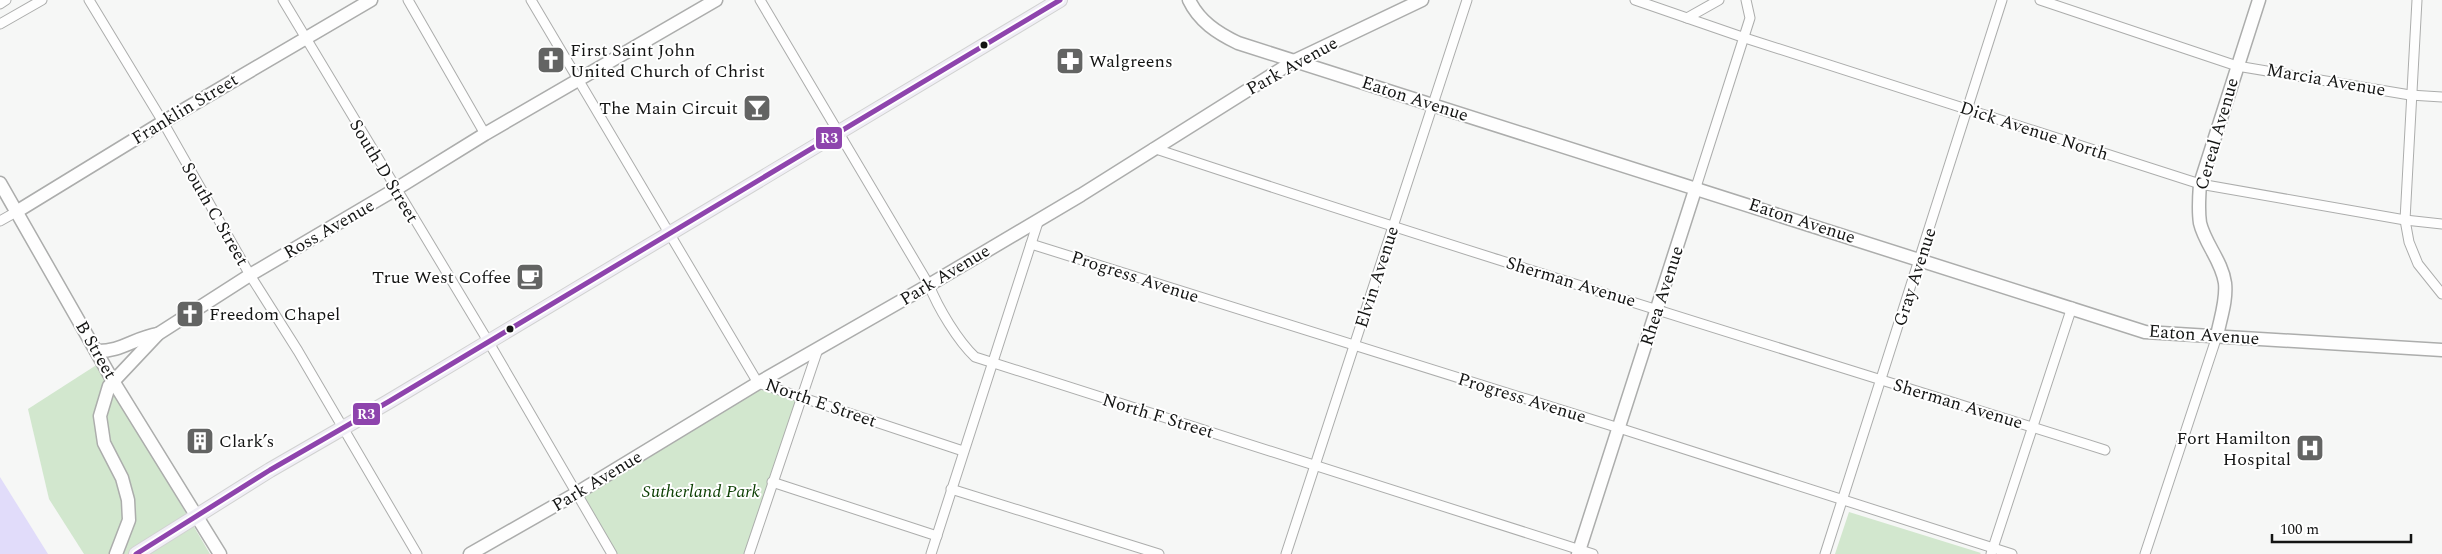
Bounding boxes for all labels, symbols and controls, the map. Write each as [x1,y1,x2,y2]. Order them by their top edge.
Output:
street label: Park Avenue [1241,30,1343,102]
place label: First Saint John United Church of Christ [570,37,765,85]
unlabelled marker [979,40,989,50]
church icon: First Saint John United Church of Christ [536,45,566,75]
pharmacy icon: Walgreens [1055,46,1085,76]
place label: Walgreens [1089,48,1173,75]
street label: Marcia Avenue [2264,56,2388,104]
street label: Franklin Street [127,66,243,152]
street label: Eaton Avenue [1358,69,1472,129]
street label: Cereal Avenue [2188,75,2246,193]
bar icon: The Main Circuit [742,93,772,123]
street label: Dick Avenue North [1956,94,2112,168]
place label: The Main Circuit [599,95,738,122]
street label: South D Street [342,114,426,228]
line badge: R3 [815,126,843,150]
text: R3 [820,128,838,149]
street label: South C Street [174,157,256,271]
street label: Eaton Avenue [1745,191,1859,251]
street label: Ross Avenue [279,192,379,266]
street label: Elvin Avenue [1348,223,1406,331]
street label: Gray Avenue [1886,224,1944,330]
street label: Park Avenue [895,237,995,313]
street label: Rhea Avenue [1633,242,1691,350]
street label: Progress Avenue [1068,244,1202,310]
street label: Sherman Avenue [1503,249,1639,315]
cafe icon: True West Coffee [515,262,545,292]
place label: True West Coffee [372,264,511,291]
church icon: Freedom Chapel [175,299,205,329]
place label: Freedom Chapel [209,301,340,328]
street label: B Street [68,316,124,384]
street label: Eaton Avenue [2148,318,2260,352]
unlabelled marker [505,324,515,334]
street label: Progress Avenue [1454,366,1590,430]
street label: North E Street [762,371,880,435]
street label: Sherman Avenue [1890,371,2026,437]
street label: North F Street [1099,386,1217,446]
line badge: R3 [352,402,381,426]
text: R3 [357,404,375,425]
place label: Fort Hamilton Hospital [2176,425,2291,473]
building icon: Clark’s [185,426,215,456]
place label: Clark’s [219,428,274,455]
hospital icon: Fort Hamilton Hospital [2295,433,2325,463]
street label: Park Avenue [547,443,647,519]
park label: Sutherland Park [642,478,761,505]
scale bar [2272,512,2411,544]
text: 100 m [2280,518,2319,541]

